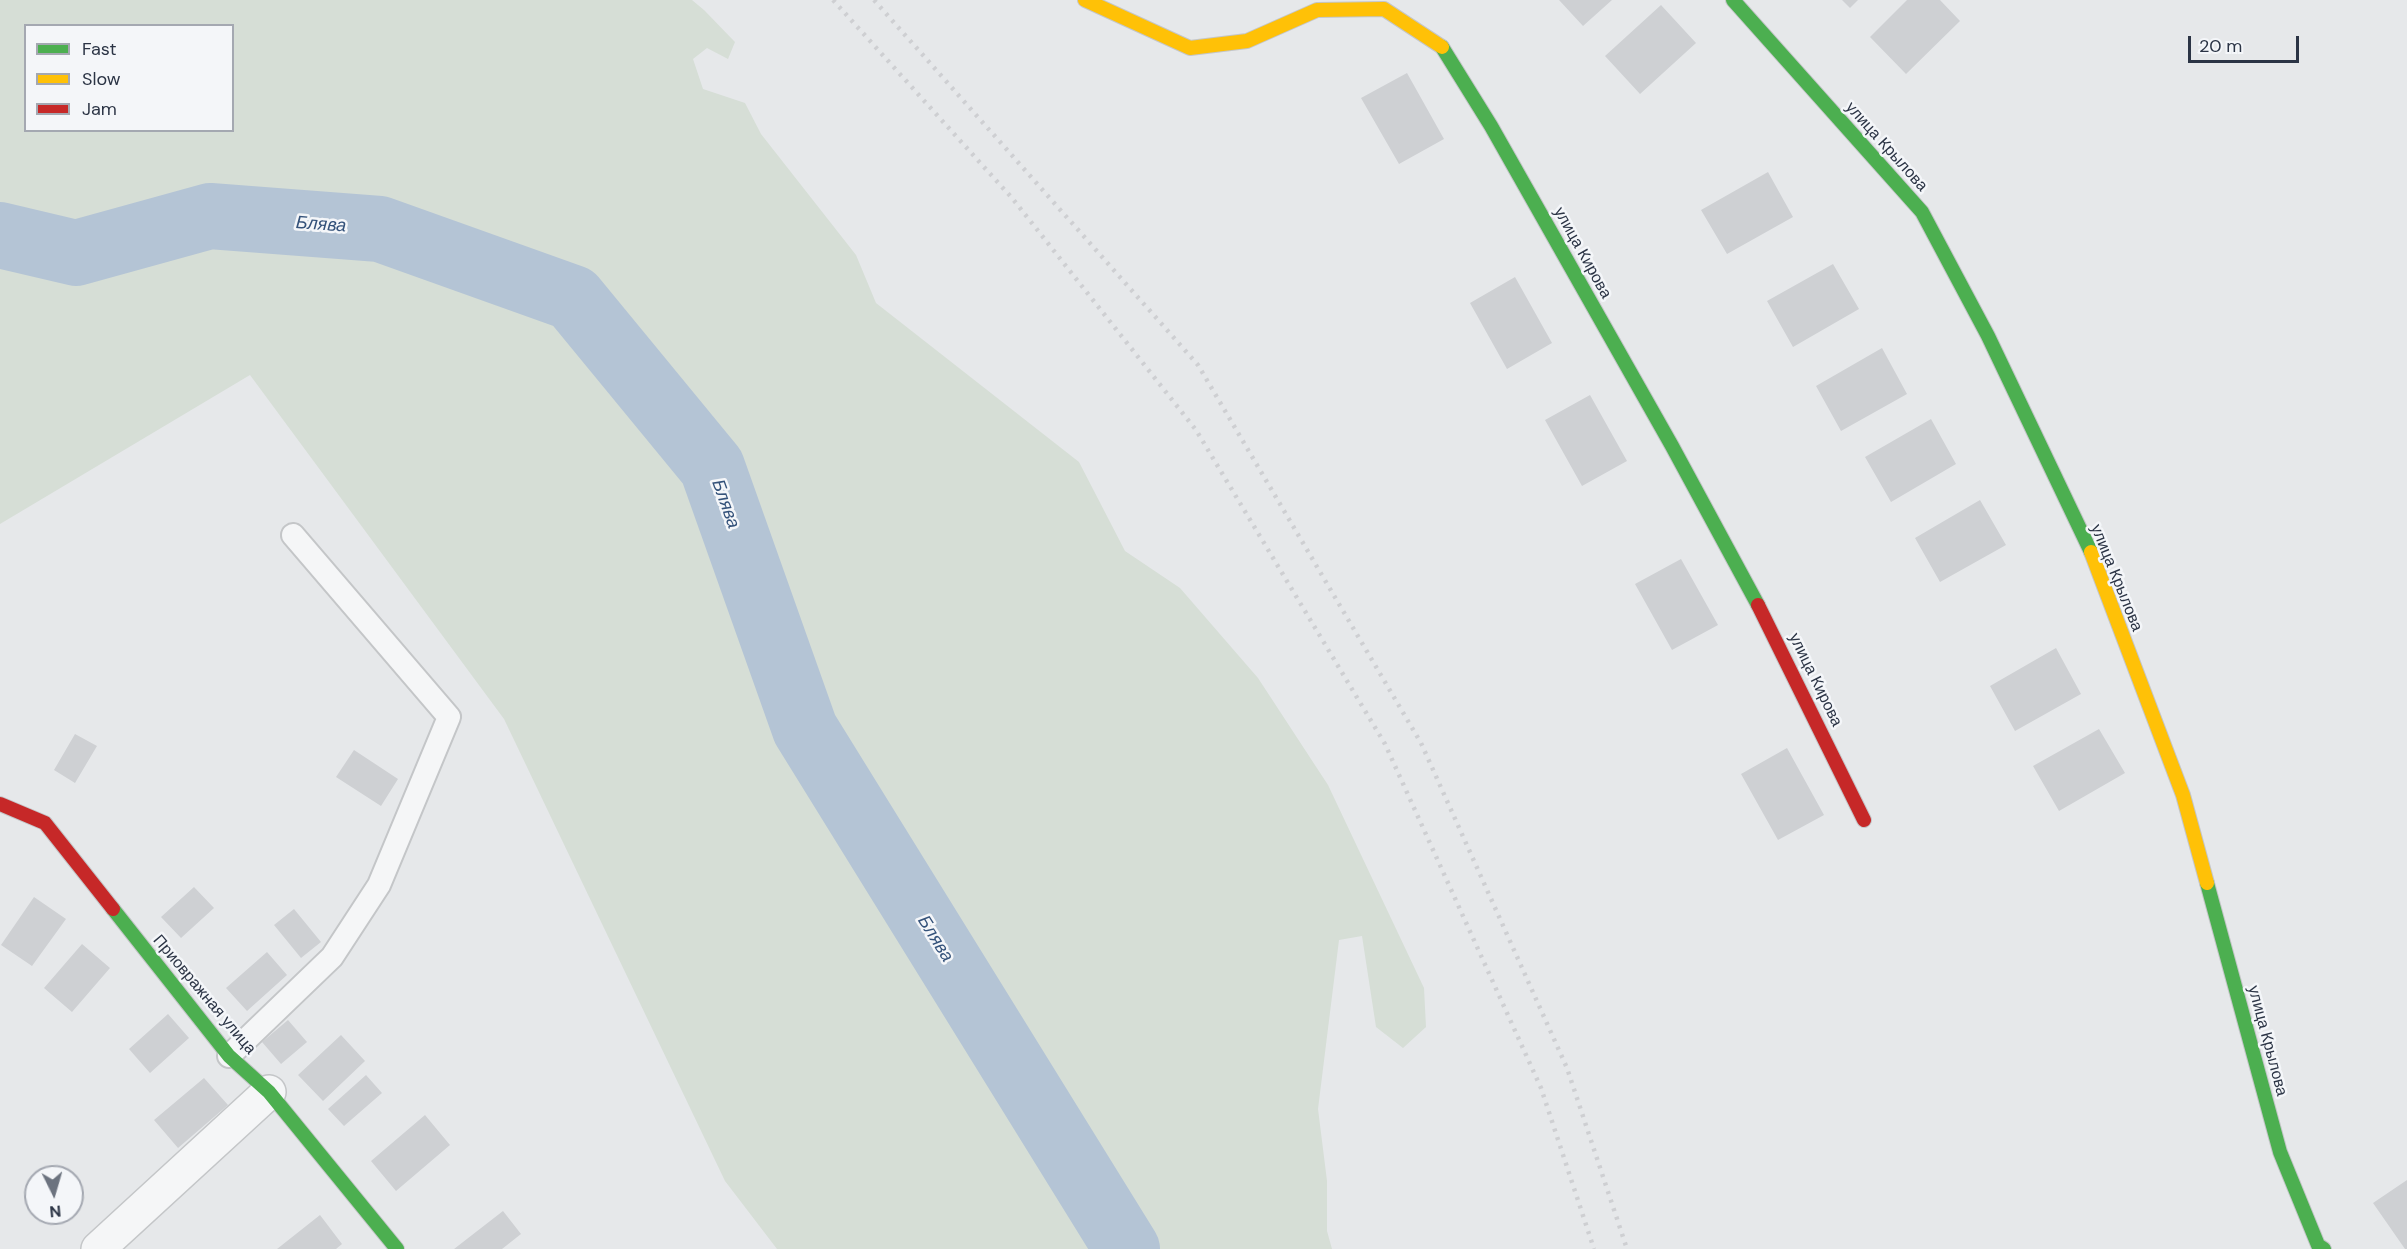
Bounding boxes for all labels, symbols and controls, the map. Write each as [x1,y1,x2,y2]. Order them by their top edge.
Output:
legend [24,24,234,132]
scale bar [2191,24,2302,62]
text: 20 m [2199,34,2242,58]
text: Fast [82,37,117,61]
text: Slow [82,67,121,91]
text: Jam [82,97,117,121]
street label: улица Крылова [1841,98,1931,196]
street label: улица Кирова [1549,204,1615,302]
water label: Блява [295,212,347,238]
water label: Блява [706,477,744,531]
street label: улица Крылова [2086,522,2146,634]
street label: улица Кирова [1784,630,1846,730]
water label: Блява [912,912,958,966]
street label: Приовражная улица [148,931,260,1059]
street label: улица Крылова [2243,984,2291,1098]
north arrow [24,1165,84,1225]
text: N [49,1200,62,1222]

